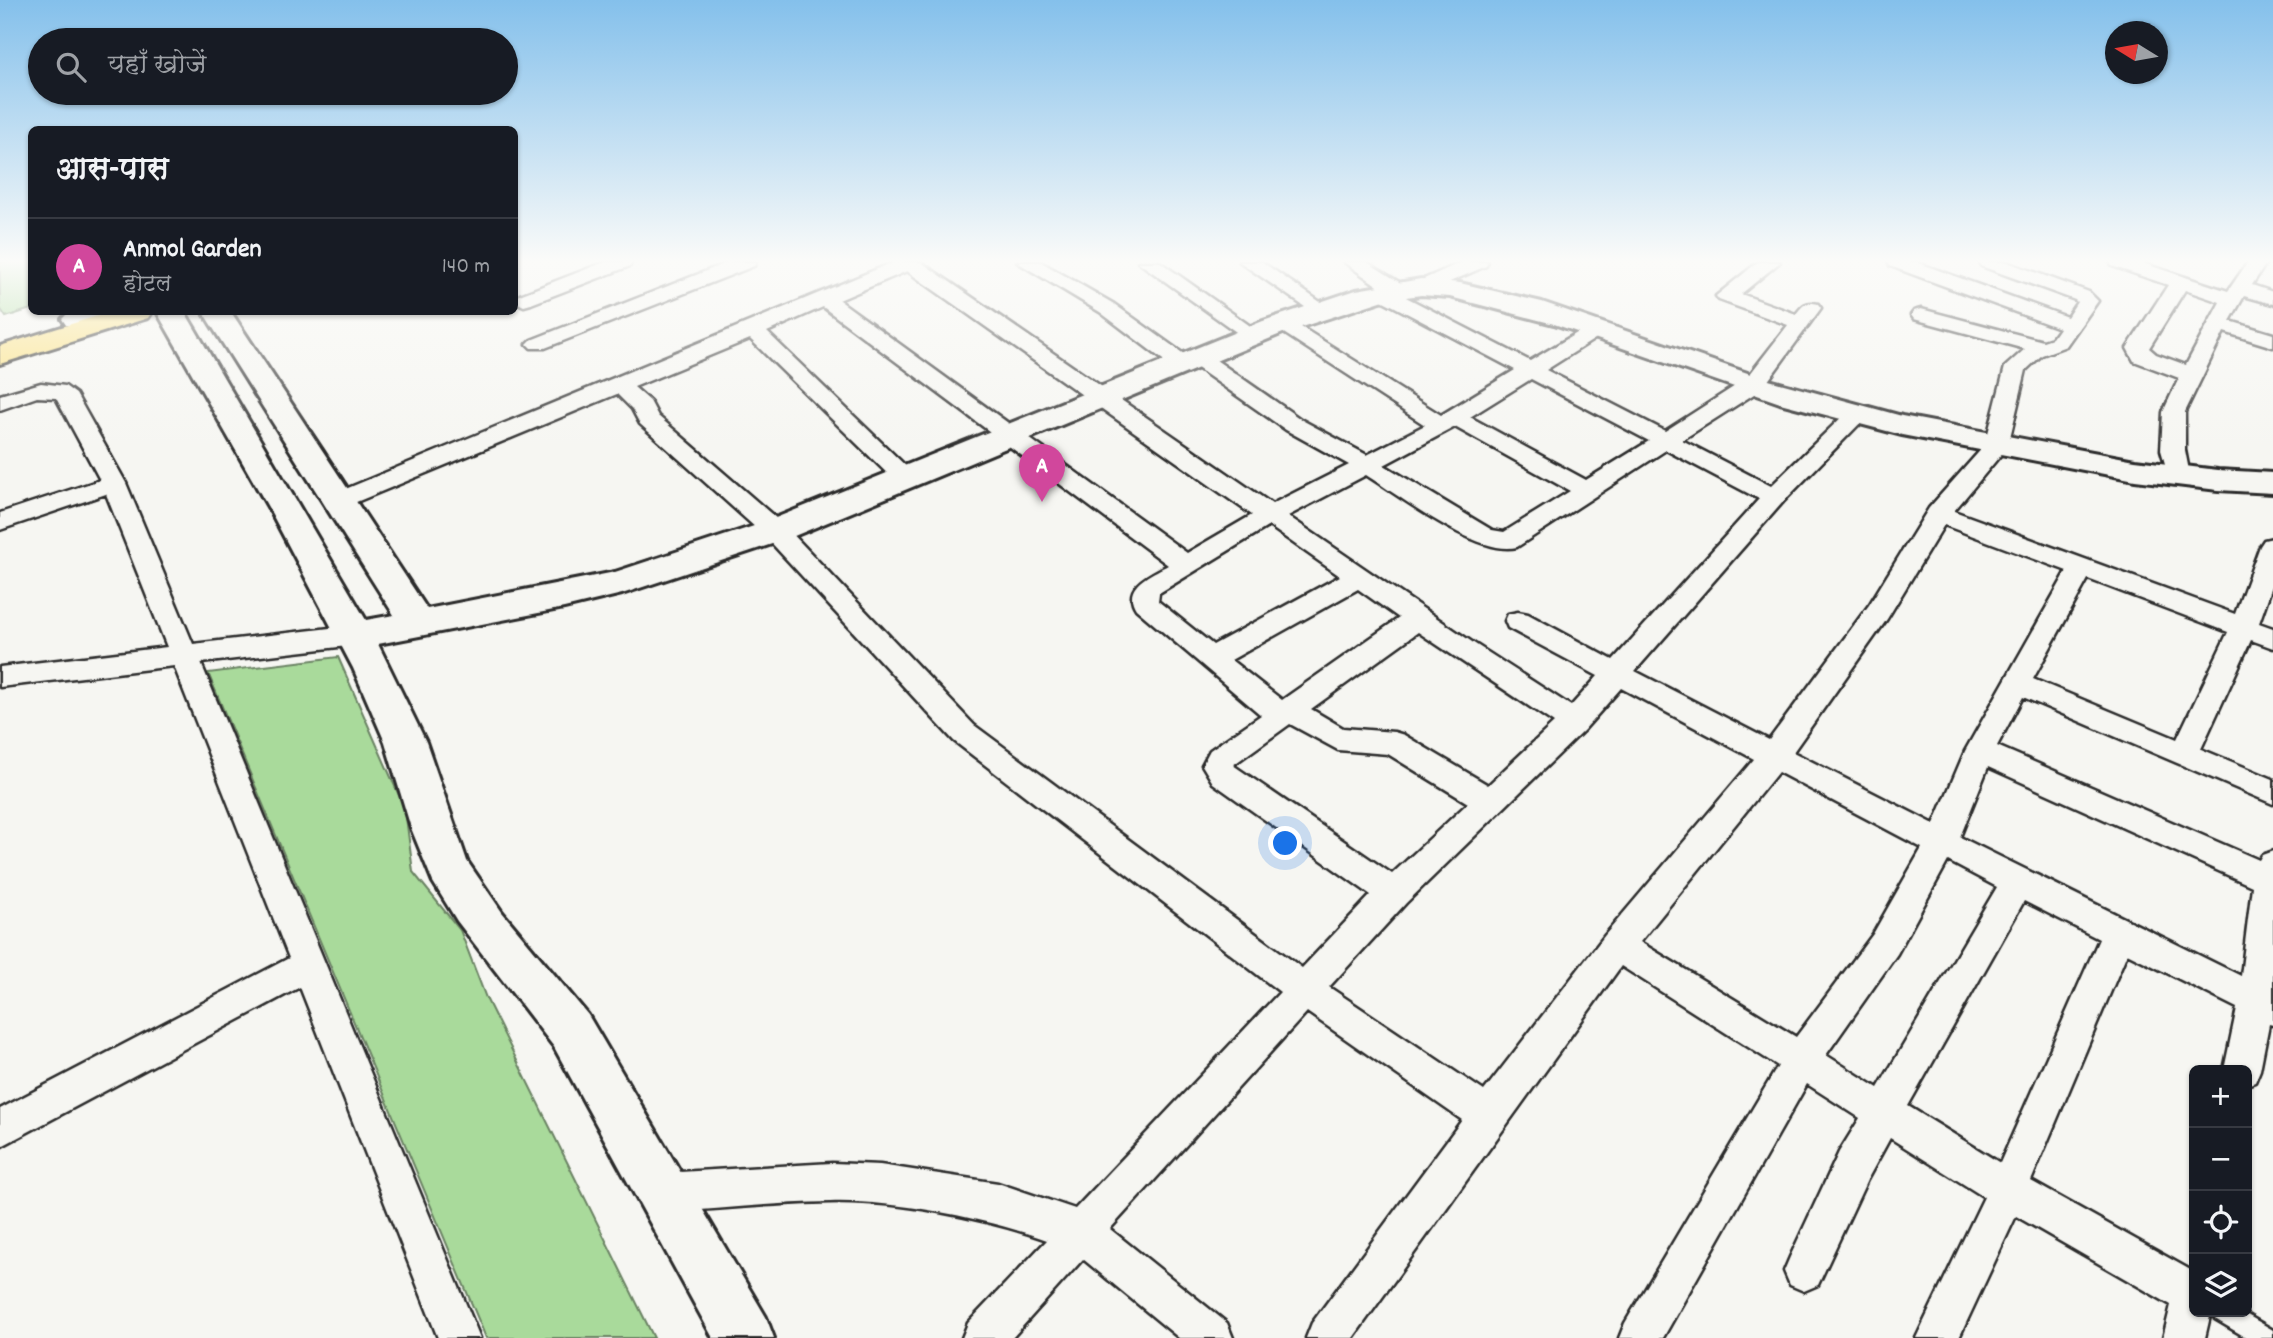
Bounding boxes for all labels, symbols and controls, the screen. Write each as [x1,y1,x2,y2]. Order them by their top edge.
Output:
north arrow [2105,21,2168,84]
search box [28,28,518,105]
icon: search [52,48,90,86]
text: यहाँ खोजें [108,48,206,85]
text: आस-पास [56,150,168,193]
text: Anmol Garden [123,232,261,269]
text: A [73,251,85,284]
text: 140 m [442,251,490,284]
text: होटल [123,269,171,302]
pin: A [1019,444,1065,502]
your location [1268,826,1302,860]
map controls [2189,1065,2252,1317]
button: + [2189,1065,2252,1128]
button: − [2189,1128,2252,1191]
button: locate [2189,1191,2252,1254]
button: layers [2189,1254,2252,1317]

